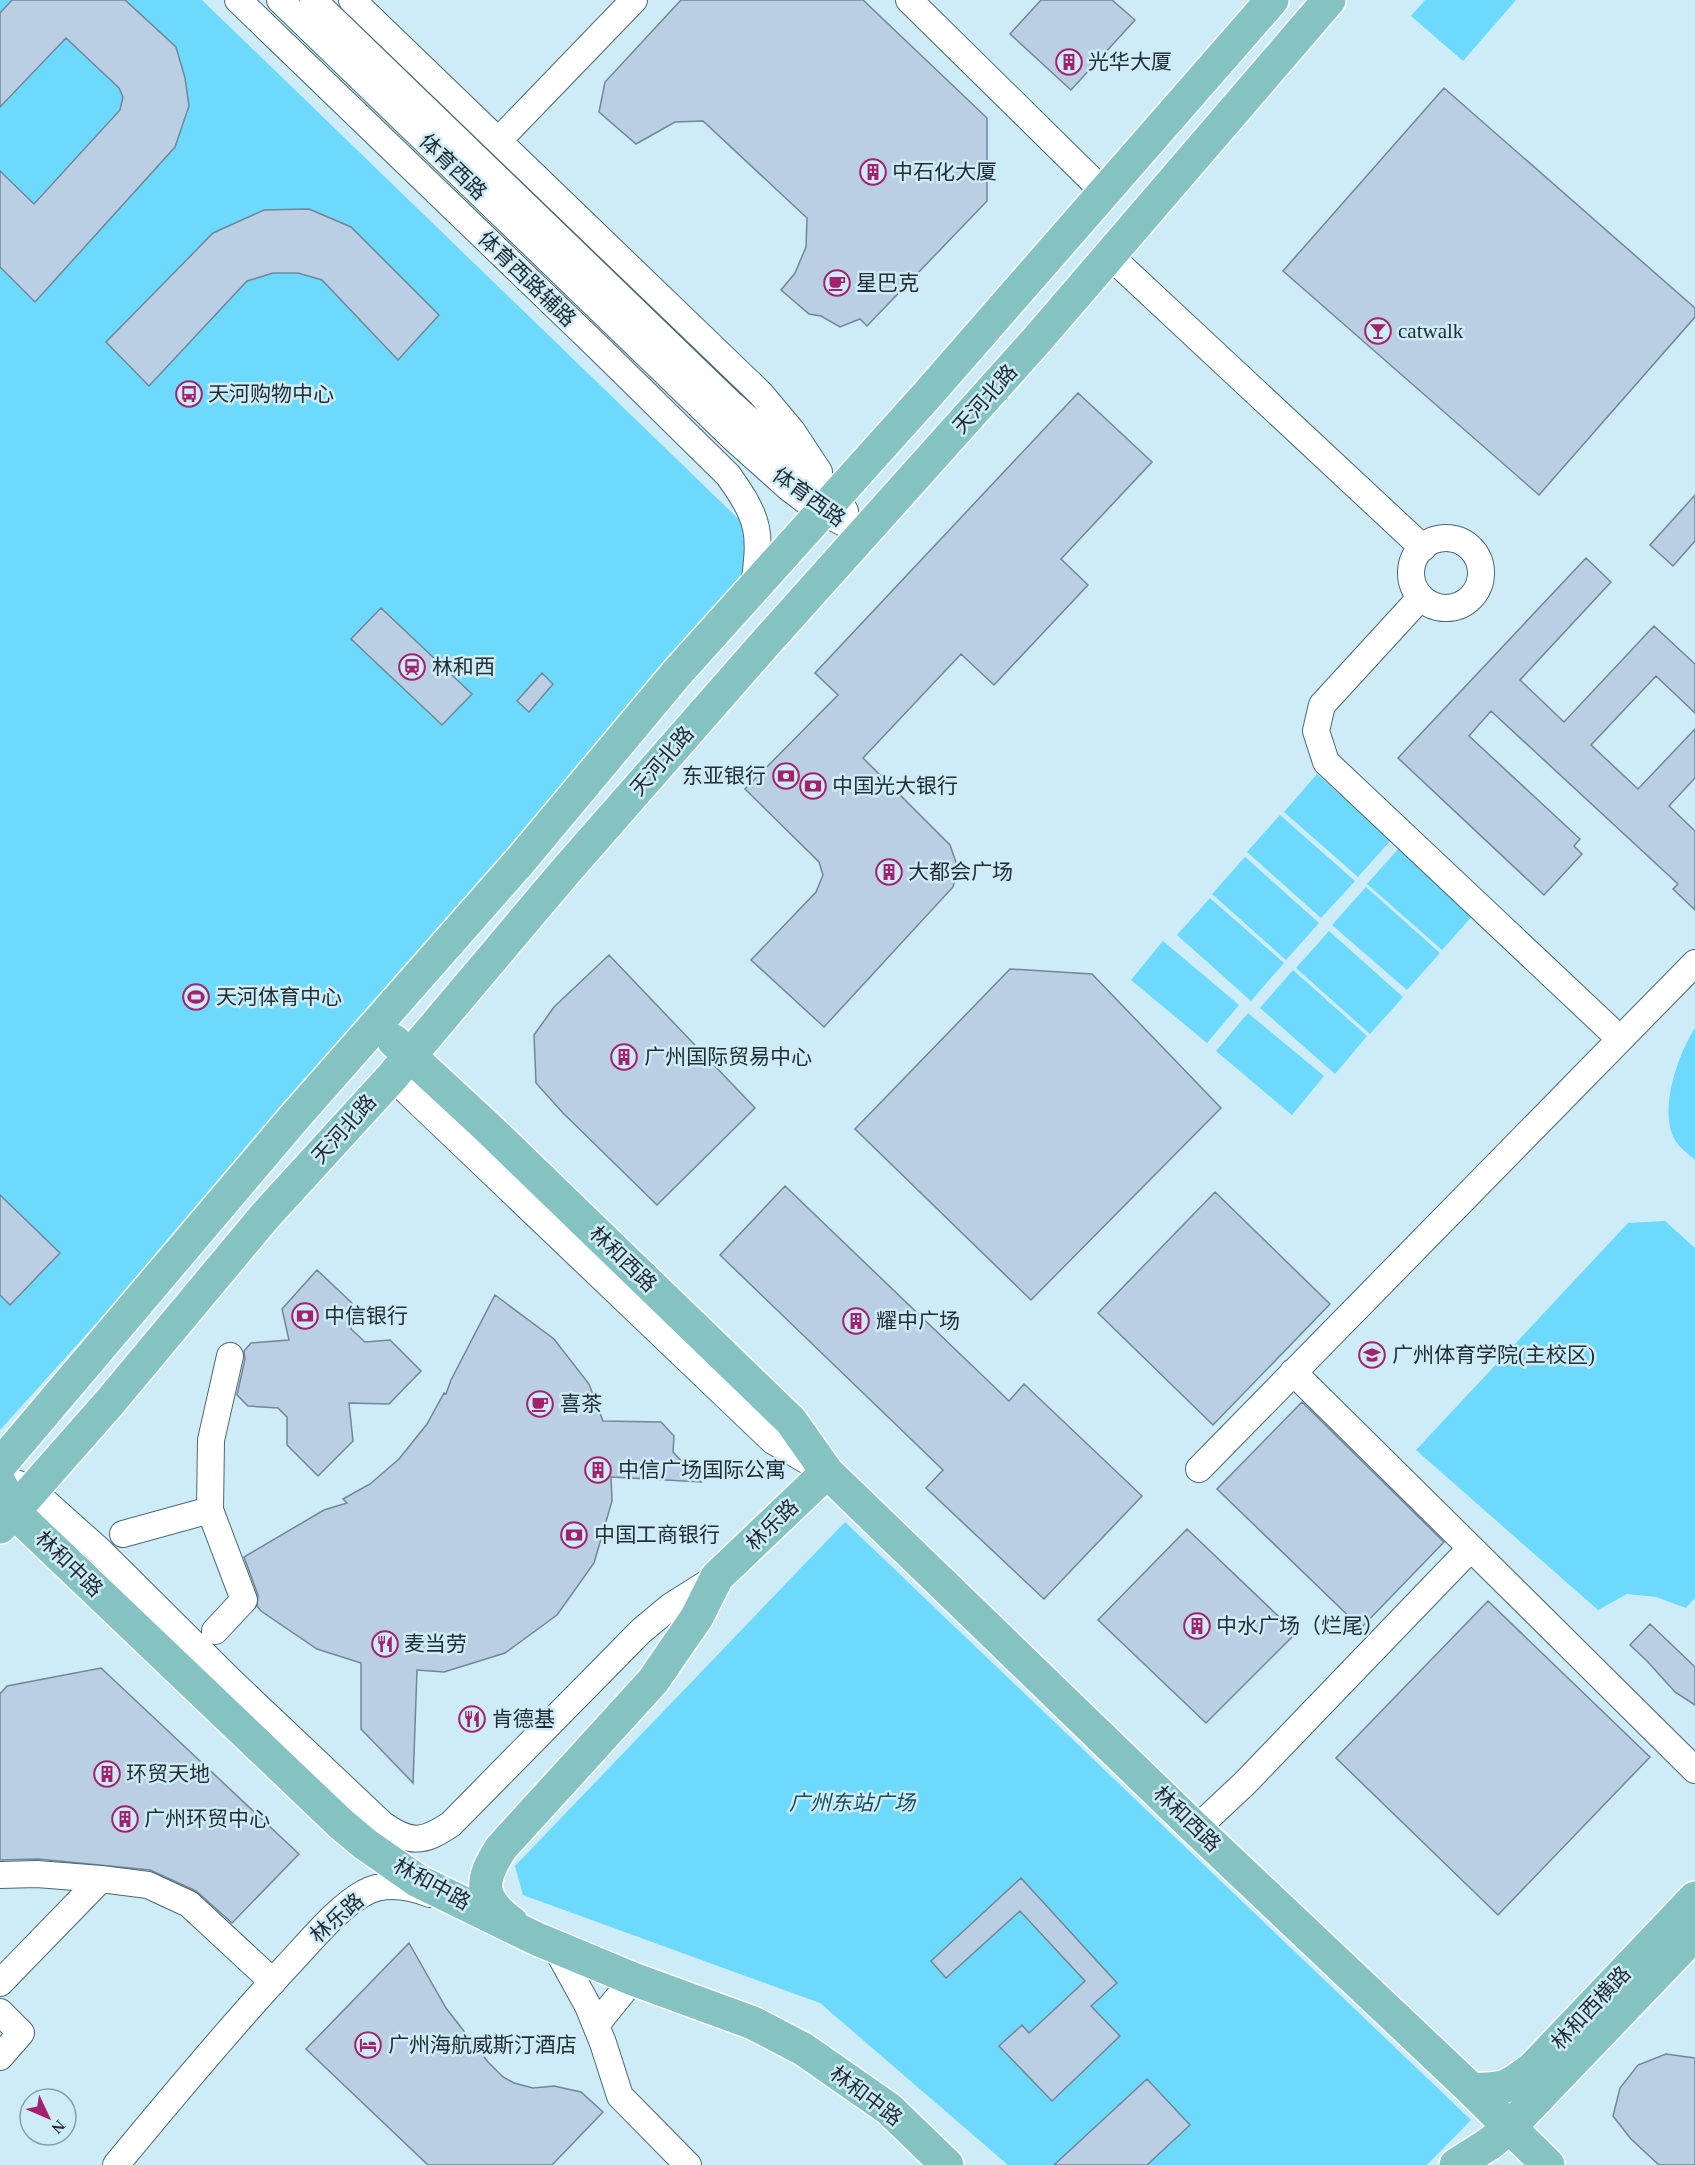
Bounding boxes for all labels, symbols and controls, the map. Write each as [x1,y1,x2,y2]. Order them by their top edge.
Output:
building icon: 光华大厦 [1054,47,1084,77]
place label: 光华大厦 [1088,50,1172,74]
street label: 体育西路 [414,129,492,205]
building icon: 中石化大厦 [858,157,888,187]
place label: 中石化大厦 [892,160,997,184]
street label: 体育西路辅路 [473,227,581,331]
cafe icon: 星巴克 [822,268,852,298]
place label: 星巴克 [856,271,919,295]
bar icon: catwalk [1363,316,1393,346]
place label: catwalk [1398,319,1464,343]
street label: 天河北路 [948,360,1022,438]
bus stop icon: 天河购物中心 [174,379,204,409]
place label: 天河购物中心 [208,382,334,406]
street label: 体育西路 [768,463,850,531]
station icon: 林和西 [397,652,427,682]
place label: 林和西 [432,655,495,679]
street label: 天河北路 [625,721,699,801]
bank icon: 东亚银行 [771,761,801,791]
place label: 东亚银行 [682,764,766,788]
bank icon: 中国光大银行 [798,771,828,801]
place label: 中国光大银行 [832,774,958,798]
building icon: 大都会广场 [874,857,904,887]
place label: 大都会广场 [908,860,1013,884]
sports icon: 天河体育中心 [181,982,211,1012]
place label: 天河体育中心 [216,985,342,1009]
building icon: 广州国际贸易中心 [609,1042,639,1072]
place label: 广州国际贸易中心 [644,1045,812,1069]
street label: 天河北路 [307,1090,381,1168]
street label: 林和西路 [584,1221,662,1297]
bank icon: 中信银行 [290,1301,320,1331]
place label: 中信银行 [324,1304,408,1328]
building icon: 耀中广场 [841,1306,871,1336]
place label: 耀中广场 [876,1309,960,1333]
school or university icon: 广州体育学院(主校区) [1357,1340,1387,1370]
place label: 广州体育学院(主校区) [1392,1343,1595,1367]
cafe icon: 喜茶 [525,1389,555,1419]
place label: 喜茶 [560,1392,602,1416]
building icon: 中信广场国际公寓 [583,1455,613,1485]
place label: 中信广场国际公寓 [618,1458,786,1482]
street label: 林乐路 [741,1494,803,1556]
bank icon: 中国工商银行 [559,1520,589,1550]
place label: 中国工商银行 [594,1523,720,1547]
street label: 林和中路 [30,1526,108,1602]
building icon: 中水广场（烂尾） [1182,1611,1212,1641]
place label: 中水广场（烂尾） [1216,1614,1384,1638]
restaurant icon: 麦当劳 [370,1629,400,1659]
place label: 麦当劳 [404,1632,467,1656]
restaurant icon: 肯德基 [457,1704,487,1734]
place label: 肯德基 [492,1707,555,1731]
building icon: 环贸天地 [92,1759,122,1789]
place label: 环贸天地 [126,1762,210,1786]
street label: 林和西路 [1148,1781,1226,1857]
park label: 广州东站广场 [789,1791,917,1815]
building icon: 广州环贸中心 [110,1804,140,1834]
place label: 广州环贸中心 [144,1807,270,1831]
street label: 林和中路 [389,1853,475,1915]
street label: 林乐路 [305,1888,369,1948]
street label: 林和西横路 [1546,1961,1636,2055]
hotel icon: 广州海航威斯汀酒店 [353,2030,383,2060]
place label: 广州海航威斯汀酒店 [388,2033,577,2057]
street label: 林和中路 [825,2061,907,2131]
north arrow [18,2087,78,2147]
text: N [48,2117,69,2137]

